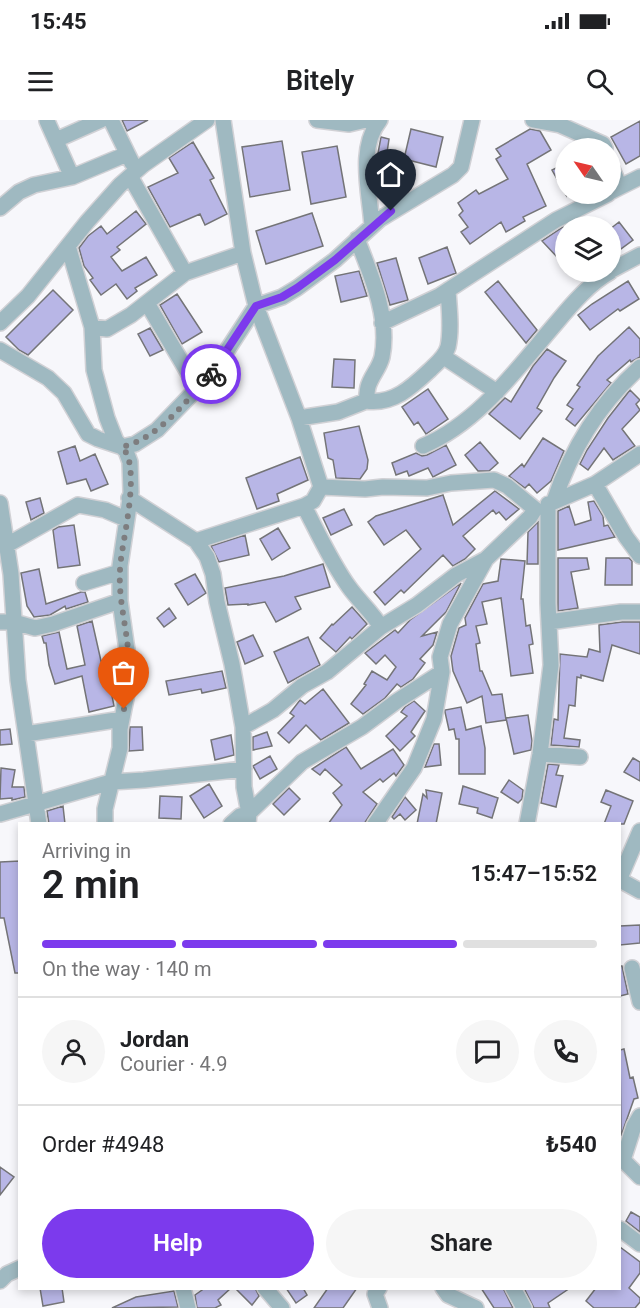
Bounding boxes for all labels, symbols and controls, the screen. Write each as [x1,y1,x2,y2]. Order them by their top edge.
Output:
text: 15:45 [30,9,87,34]
icon: menu [24,65,57,98]
text: Bitely [286,65,354,97]
icon: search [583,65,616,98]
north arrow [555,138,621,204]
map controls [555,138,621,282]
pin [365,149,416,211]
icon: home [374,158,407,191]
button: layers [555,216,621,282]
courier [181,344,241,404]
icon: bike [195,358,228,391]
pin [98,647,149,709]
icon: bag [107,656,140,689]
text: Arriving in [42,839,131,863]
text: 15:47–15:52 [470,861,597,886]
text: 2 min [42,862,140,908]
text: On the way · 140 m [42,957,211,981]
button: person [42,1020,105,1083]
button: chat [456,1020,519,1083]
button: phone [534,1020,597,1083]
text: Jordan [120,1027,189,1052]
text: Courier · 4.9 [120,1052,227,1076]
text: Order #4948 [42,1132,164,1157]
text: ₺540 [546,1132,597,1157]
button: Help [42,1209,314,1278]
button: Share [326,1209,597,1278]

